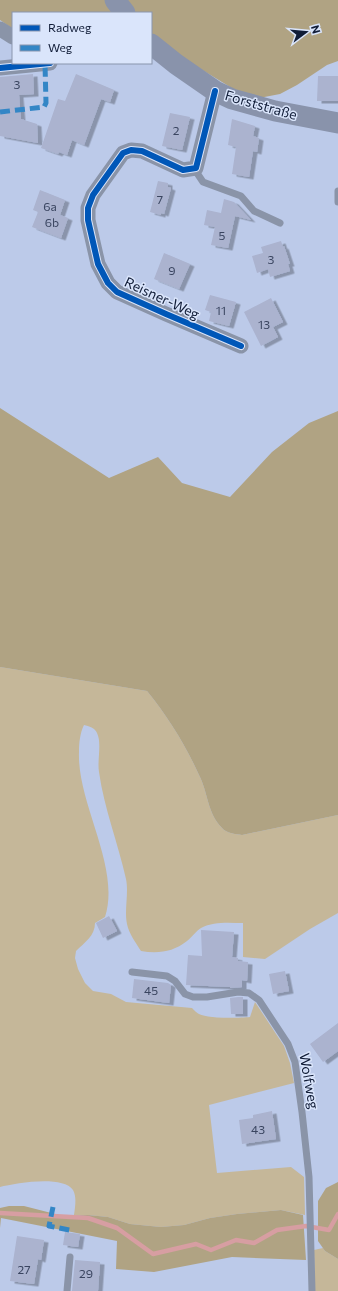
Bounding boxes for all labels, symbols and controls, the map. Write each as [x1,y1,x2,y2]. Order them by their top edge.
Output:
legend [12,12,152,64]
north arrow [286,12,326,52]
text: Radweg [48,20,92,34]
text: N [309,23,323,35]
text: Weg [48,40,73,54]
house number: 3 [14,77,21,91]
street label: Forststraße [223,86,299,123]
house number: 2 [173,123,180,137]
house number: 7 [157,192,163,206]
house number: 6a [43,199,57,213]
house number: 6b [45,215,59,229]
house number: 5 [219,228,226,242]
house number: 3 [268,252,275,266]
house number: 9 [168,263,176,277]
street label: Reisner-Weg [122,273,203,322]
house number: 11 [216,303,226,317]
house number: 13 [258,317,270,331]
house number: 45 [144,983,158,997]
street label: Wolfweg [296,1052,323,1111]
house number: 43 [251,1122,265,1136]
house number: 27 [18,1262,30,1276]
house number: 29 [79,1266,93,1280]

